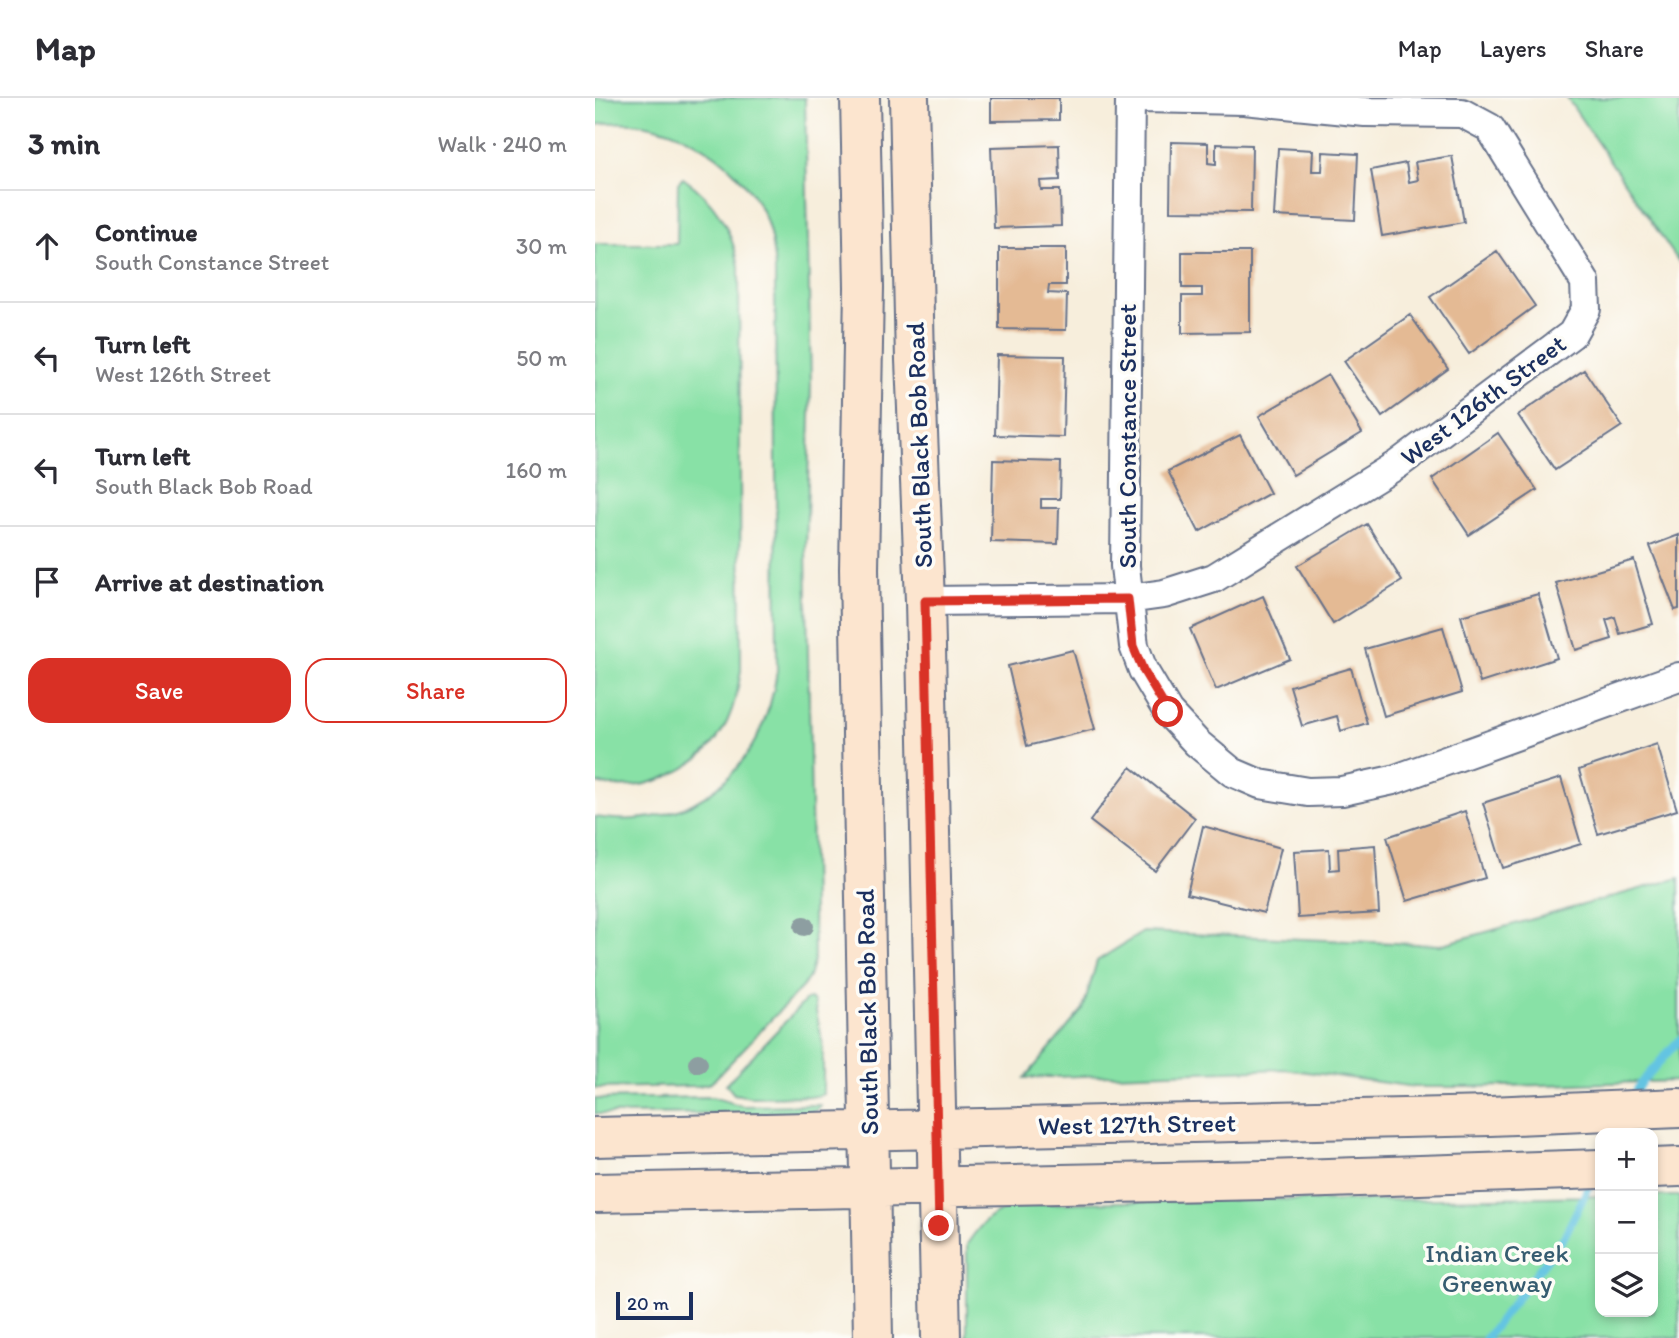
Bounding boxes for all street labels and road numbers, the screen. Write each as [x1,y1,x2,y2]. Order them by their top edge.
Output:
street label: South Constance Street [1111,303,1143,569]
street label: South Black Bob Road [899,321,939,569]
street label: West 126th Street [1394,327,1572,473]
street label: South Black Bob Road [849,888,885,1135]
street label: West 127th Street [1038,1106,1237,1142]

